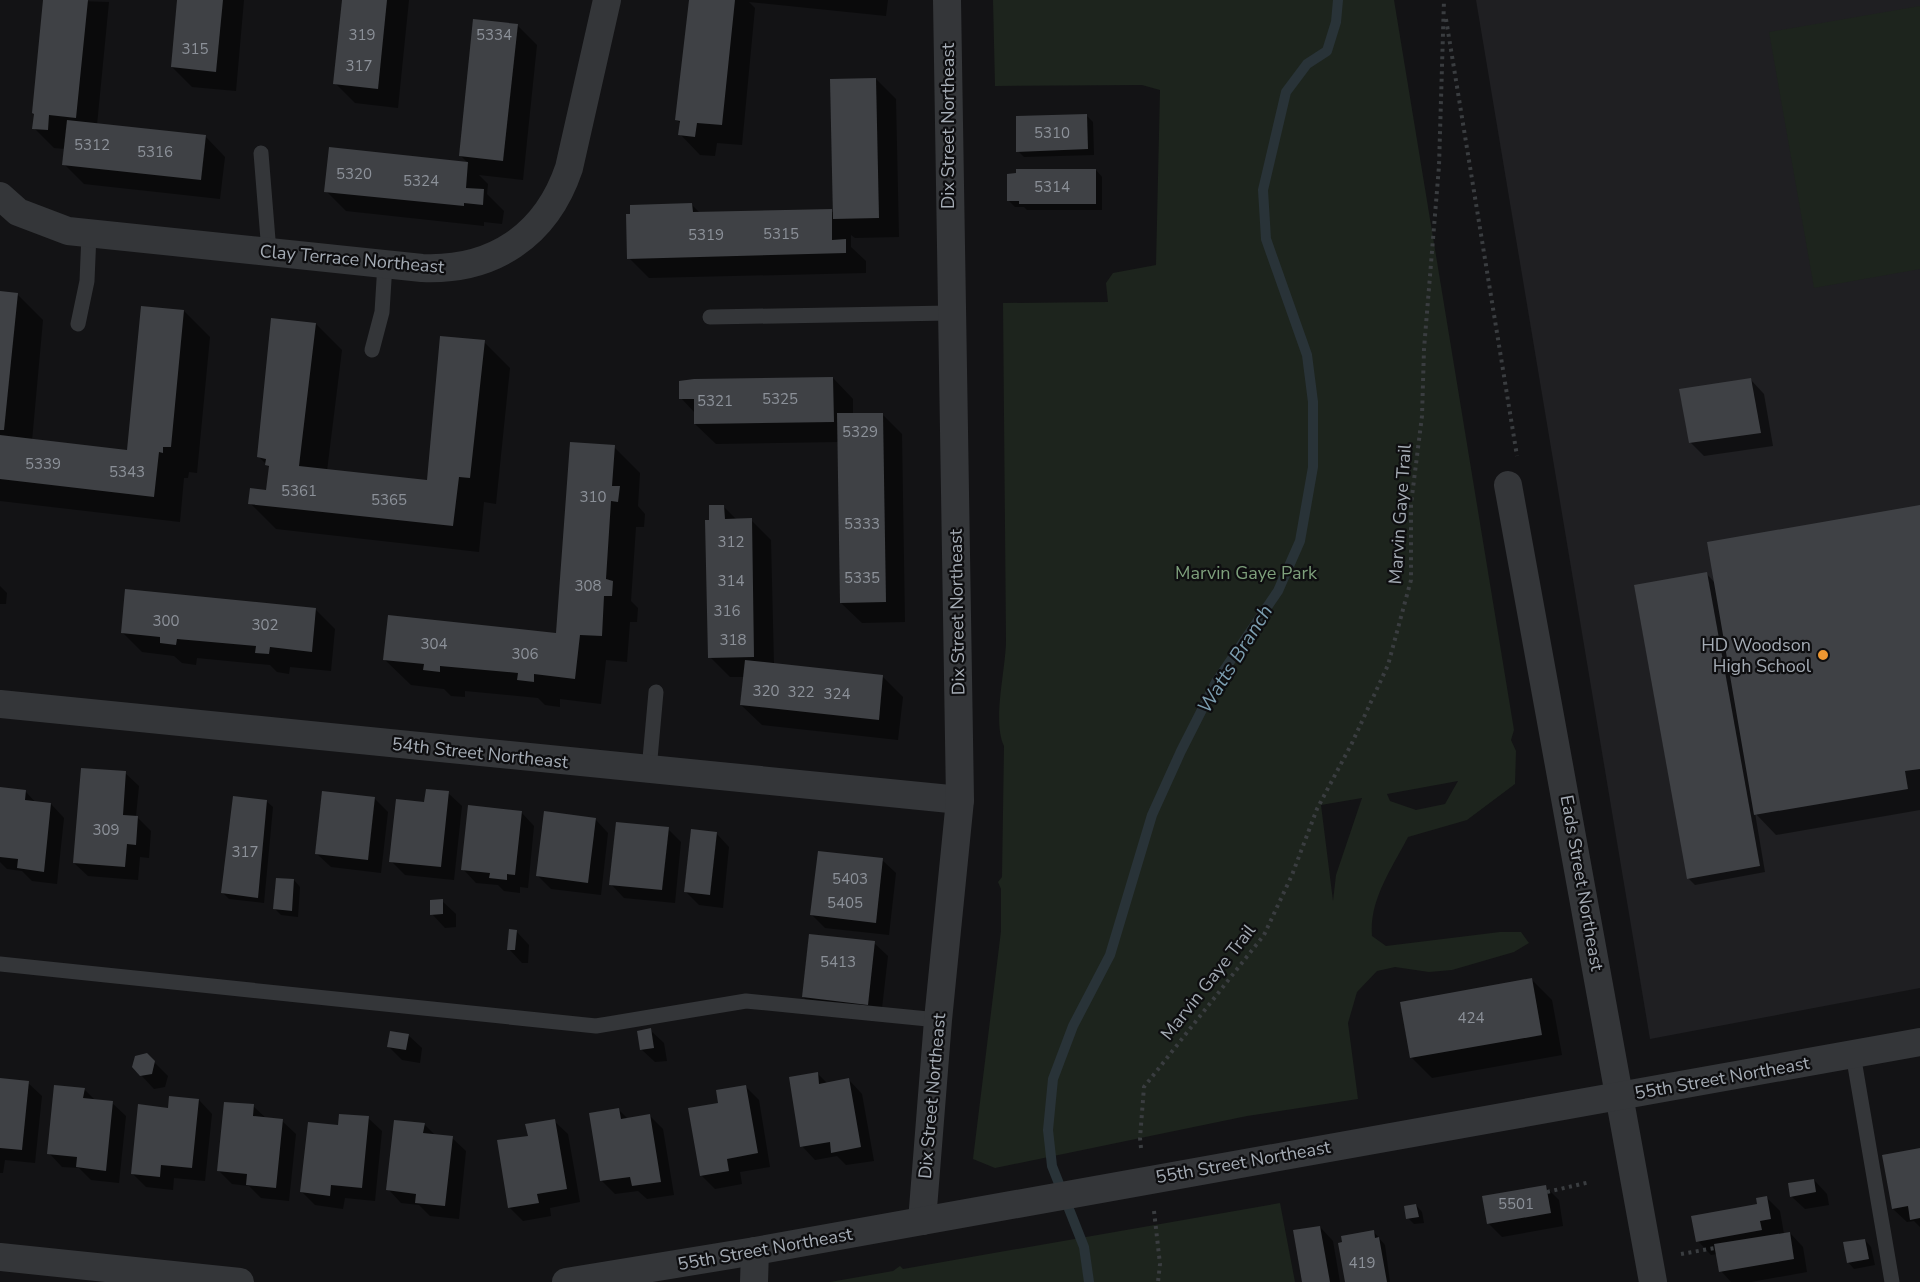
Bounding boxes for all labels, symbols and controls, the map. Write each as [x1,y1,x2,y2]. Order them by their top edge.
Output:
house number: 319 [348,25,376,45]
house number: 5334 [476,25,512,45]
house number: 315 [181,39,209,59]
street label: Dix Street Northeast [936,42,960,209]
house number: 317 [345,56,373,76]
house number: 5310 [1034,123,1070,143]
house number: 5312 [74,135,110,155]
house number: 5316 [137,142,173,162]
house number: 5320 [336,164,372,184]
house number: 5324 [403,171,439,191]
house number: 5314 [1034,177,1070,197]
house number: 5315 [763,224,799,244]
house number: 5319 [688,225,724,245]
street label: Clay Terrace Northeast [259,239,446,279]
house number: 5325 [762,389,798,409]
house number: 5321 [697,391,733,411]
house number: 5329 [842,422,878,442]
street label: Marvin Gaye Trail [1383,442,1417,585]
house number: 5339 [25,454,61,474]
house number: 5343 [109,462,145,482]
house number: 5361 [281,481,317,501]
house number: 310 [579,487,607,507]
house number: 5365 [371,490,407,510]
house number: 5333 [844,514,880,534]
street label: Dix Street Northeast [944,528,970,695]
house number: 312 [717,532,745,552]
park label: Marvin Gaye Park [1175,561,1318,585]
house number: 5335 [844,568,880,588]
house number: 314 [717,571,745,591]
house number: 308 [574,576,602,596]
water label: Watts Branch [1191,600,1279,718]
house number: 316 [713,601,741,621]
house number: 300 [152,611,180,631]
house number: 302 [251,615,279,635]
house number: 318 [719,630,747,650]
place label: HD Woodson High School [1701,633,1812,678]
house number: 304 [420,634,448,654]
house number: 306 [511,644,539,664]
marker: HD Woodson High School [1816,648,1830,662]
house number: 320 [752,681,780,701]
house number: 322 [787,682,815,702]
house number: 324 [823,684,851,704]
street label: 54th Street Northeast [391,732,570,774]
street label: Eads Street Northeast [1555,793,1609,973]
house number: 309 [92,820,120,840]
house number: 317 [231,842,259,862]
house number: 5403 [832,869,868,889]
house number: 5405 [827,893,863,913]
street label: Marvin Gaye Trail [1155,919,1261,1045]
house number: 5413 [820,952,856,972]
house number: 424 [1457,1008,1485,1028]
street label: Dix Street Northeast [913,1012,951,1180]
street label: 55th Street Northeast [1633,1051,1812,1105]
street label: 55th Street Northeast [1154,1135,1333,1189]
house number: 5501 [1498,1194,1534,1214]
street label: 55th Street Northeast [676,1222,855,1276]
house number: 419 [1348,1253,1376,1273]

